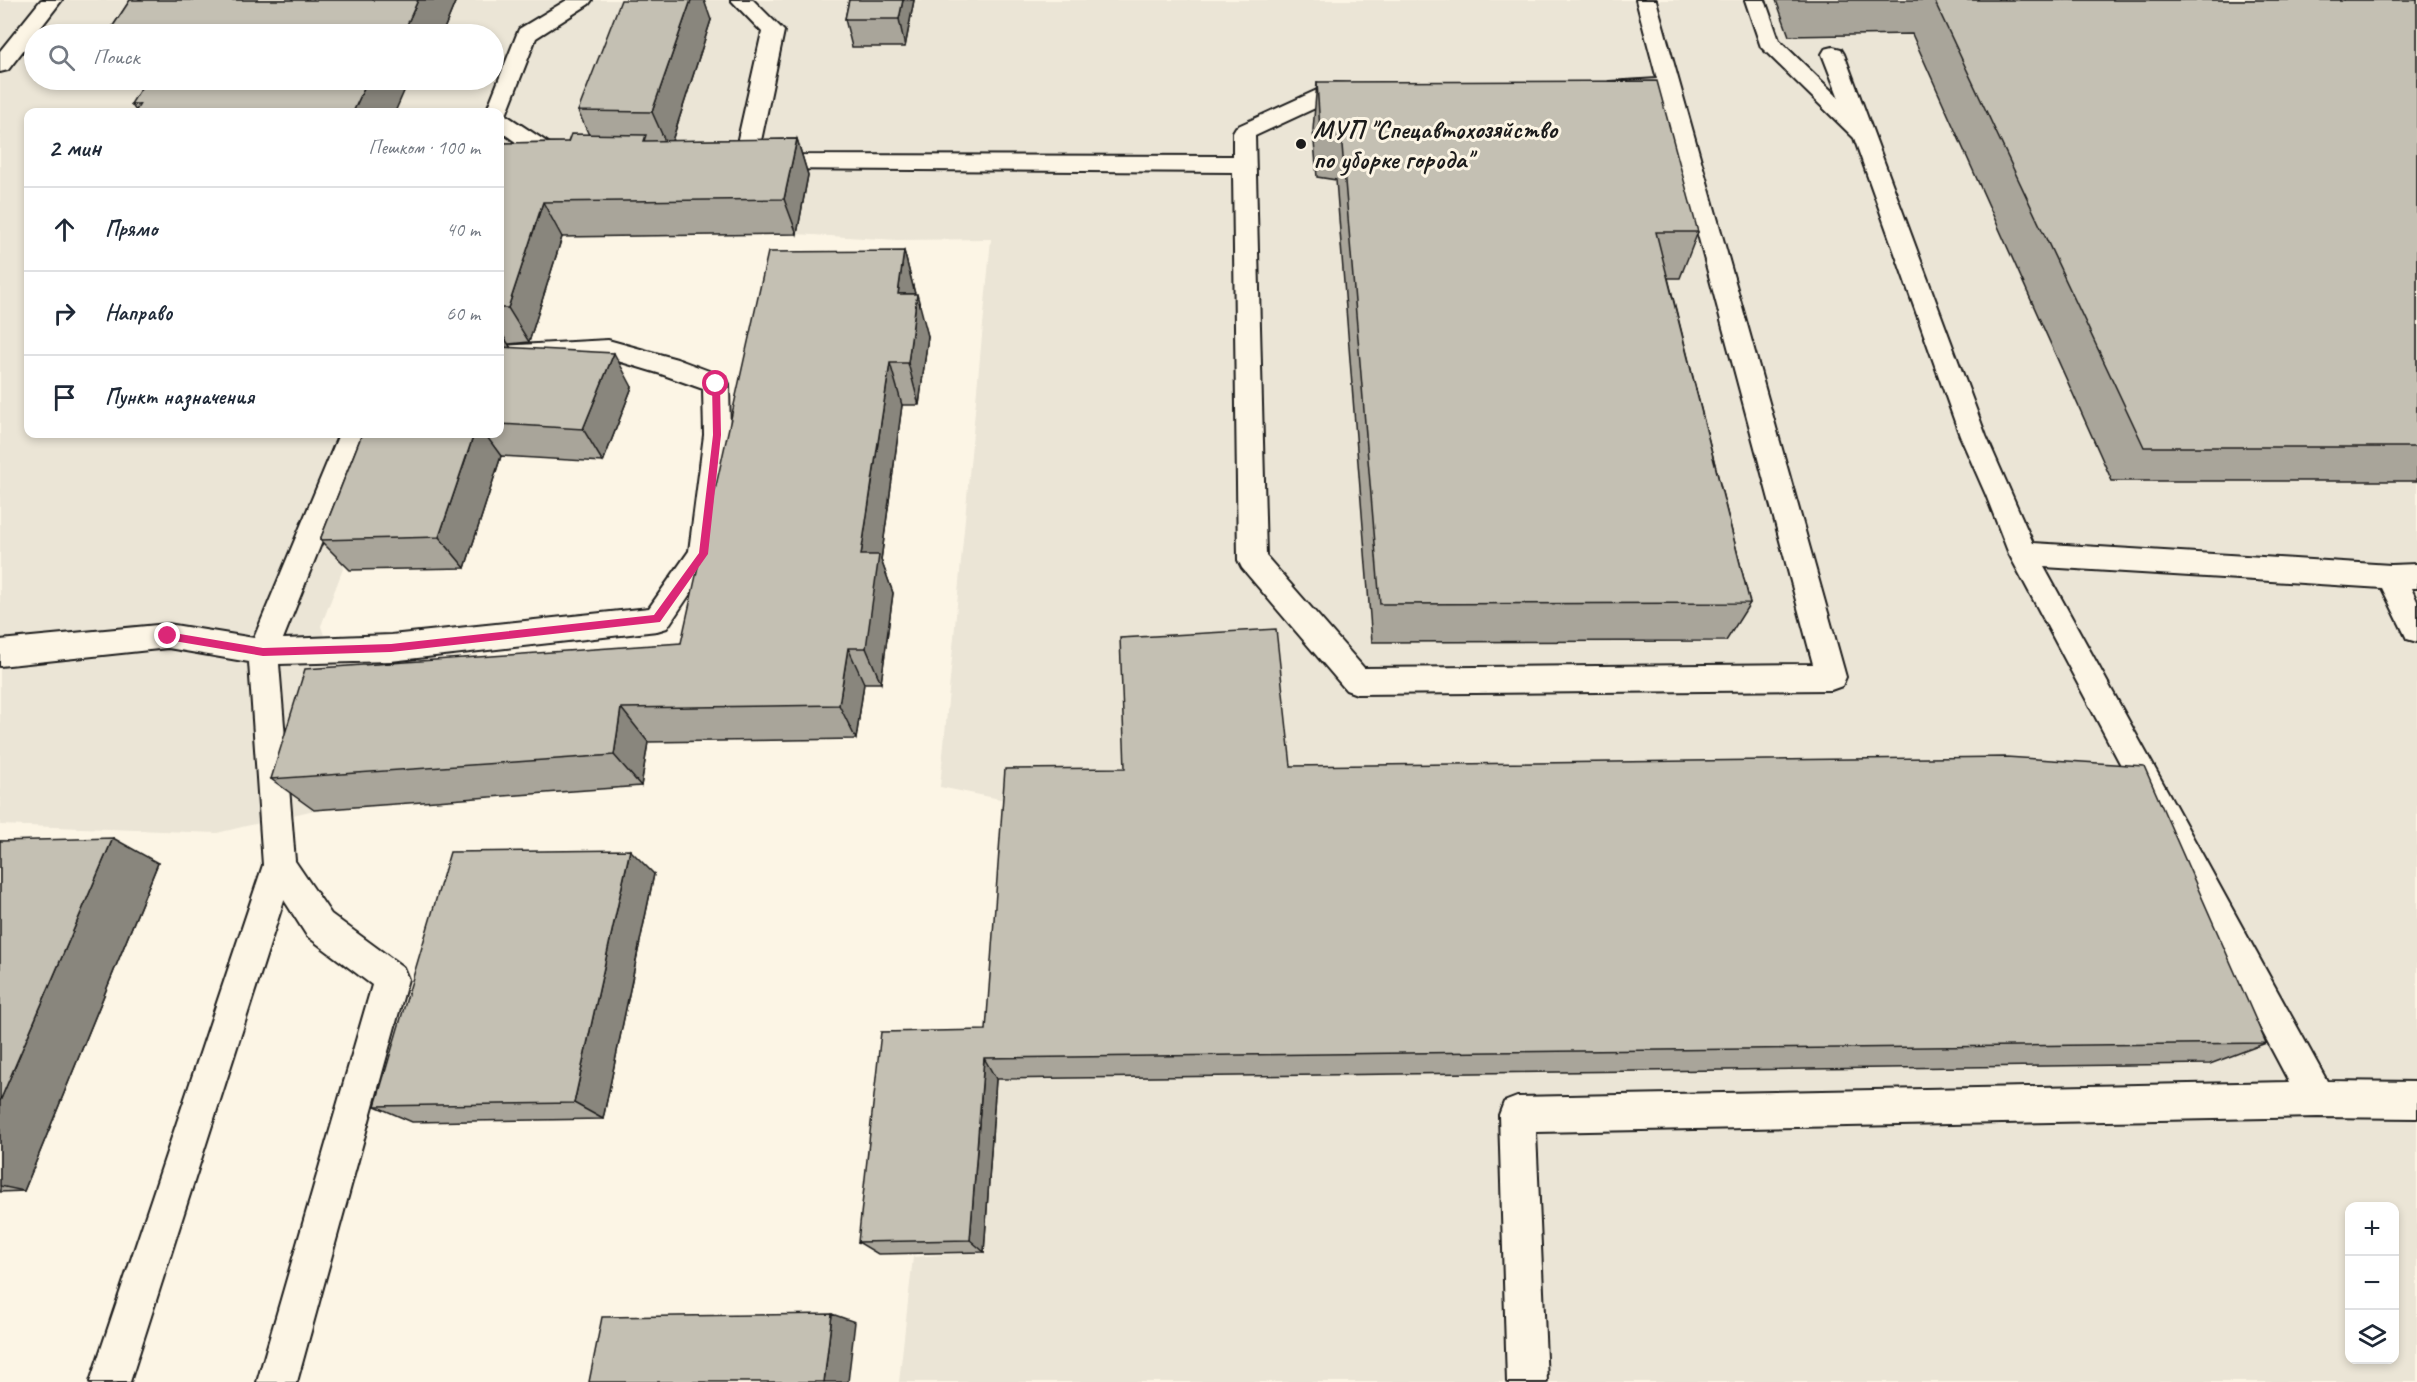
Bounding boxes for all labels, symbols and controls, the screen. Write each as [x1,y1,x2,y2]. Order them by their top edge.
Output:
search box [24,24,504,90]
icon: search [45,41,78,74]
text: Поиск [93,43,139,71]
place label: МУП "Спецавтохозяйство по уборке города" [1313,113,1558,176]
text: 2 мин [48,131,101,164]
text: Пешком · 100 m [368,135,480,160]
marker: МУП "Спецавтохозяйство по уборке города" [1294,137,1308,151]
icon: ahead [48,213,81,246]
text: Прямо [105,215,157,243]
text: 40 m [446,217,480,242]
icon: right [48,297,81,330]
text: Направо [105,299,172,327]
text: 60 m [446,301,480,326]
route start [702,370,728,396]
icon: arrive [48,381,81,414]
text: Пункт назначения [105,383,254,411]
route end [154,622,180,648]
map controls [2345,1202,2399,1364]
button: + [2345,1202,2399,1256]
button: − [2345,1256,2399,1310]
button: layers [2345,1310,2399,1364]

